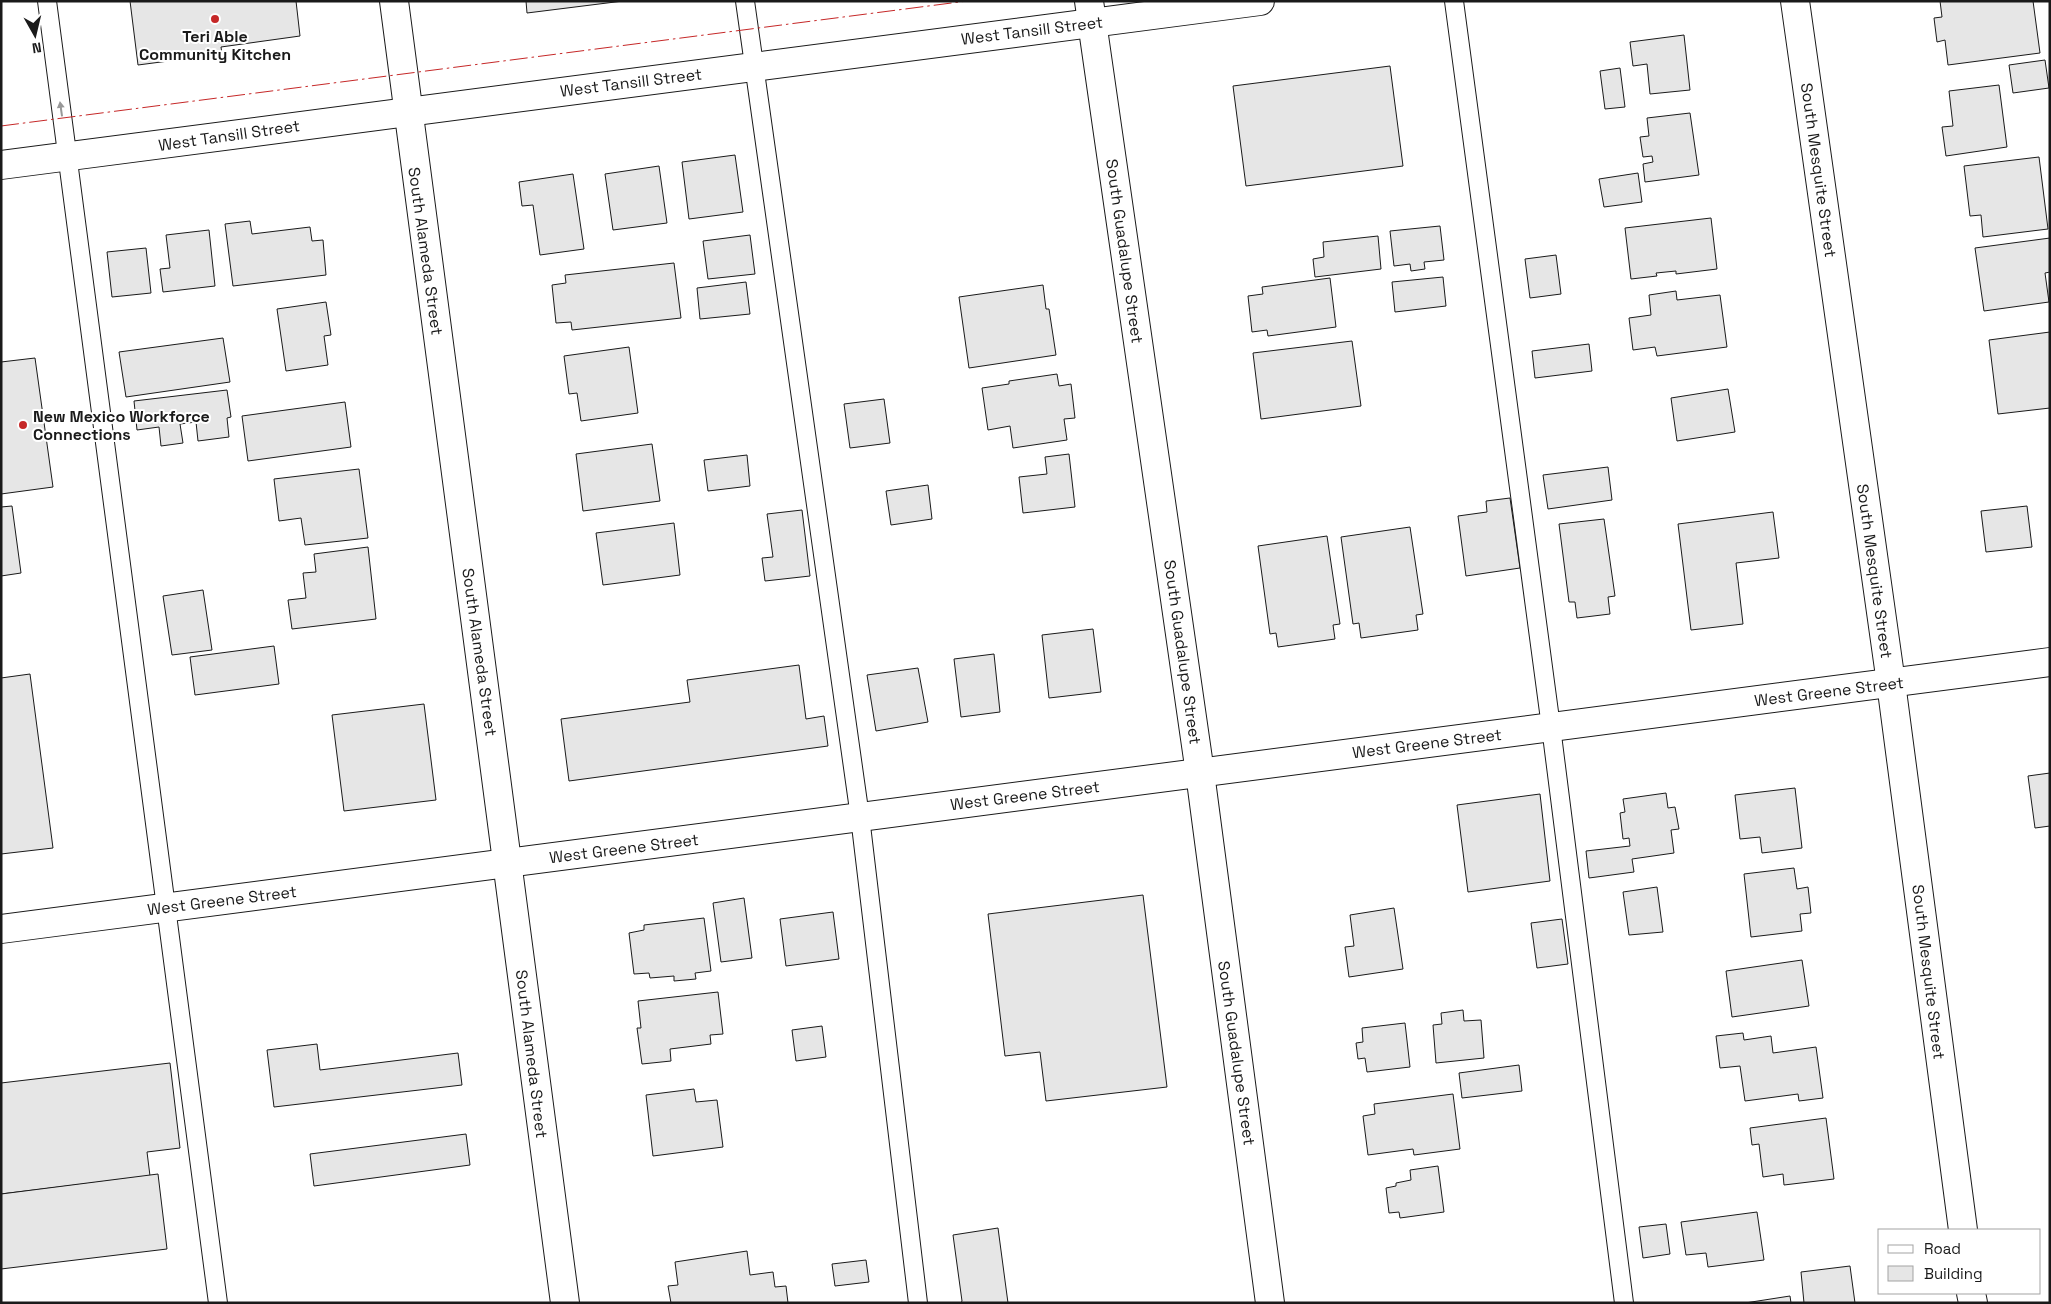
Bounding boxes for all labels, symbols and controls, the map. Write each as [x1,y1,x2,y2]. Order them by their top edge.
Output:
north arrow [10,10,60,60]
street label: West Tansill Street [960,11,1104,50]
marker: Teri Able Community Kitchen [209,13,221,25]
place label: Teri Able Community Kitchen [139,26,291,65]
text: N [31,38,43,57]
street label: West Tansill Street [559,63,703,102]
street label: South Mesquite Street [1796,81,1841,259]
one-way arrow [57,100,65,116]
street label: West Tansill Street [157,115,301,156]
street label: South Guadalupe Street [1101,157,1148,345]
street label: South Alameda Street [403,166,448,336]
place label: New Mexico Workforce Connections [33,406,210,445]
marker: New Mexico Workforce Connections [17,419,29,431]
street label: South Mesquite Street [1852,482,1897,660]
street label: South Guadalupe Street [1159,558,1206,746]
street label: South Alameda Street [457,567,502,737]
street label: West Greene Street [1753,672,1905,711]
street label: West Greene Street [1351,724,1503,763]
street label: West Greene Street [949,776,1101,815]
street label: West Greene Street [548,829,700,868]
street label: West Greene Street [146,881,298,920]
street label: South Mesquite Street [1907,883,1950,1061]
street label: South Guadalupe Street [1213,959,1260,1147]
street label: South Alameda Street [511,969,552,1139]
legend [1878,1229,2041,1294]
text: Road [1924,1239,1961,1258]
text: Building [1924,1264,1983,1283]

